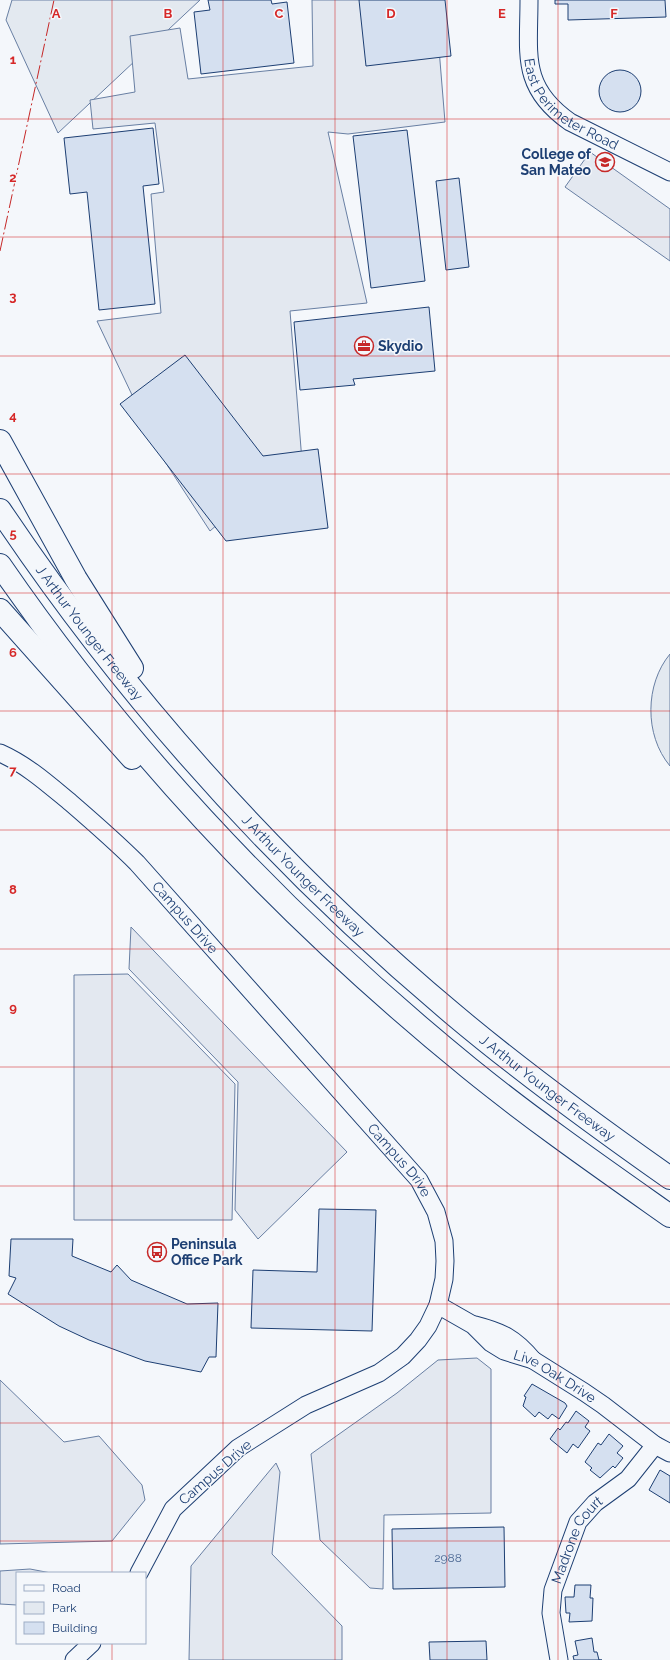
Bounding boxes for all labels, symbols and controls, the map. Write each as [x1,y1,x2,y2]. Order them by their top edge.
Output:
text: A [52,6,61,21]
text: B [164,6,173,21]
text: C [275,6,284,21]
text: D [386,6,396,21]
text: E [498,6,506,21]
text: F [610,6,618,21]
text: 1 [10,52,17,67]
street label: East Perimeter Road [521,57,621,153]
place label: College of San Mateo [520,146,592,178]
school or university icon: College of San Mateo [594,151,616,173]
text: 2 [9,170,17,185]
text: 3 [9,289,17,304]
office icon: Skydio [353,335,375,357]
place label: Skydio [378,338,423,354]
text: 4 [9,408,17,423]
text: 5 [9,526,17,541]
street label: J Arthur Younger Freeway [33,562,147,704]
text: 6 [9,645,17,660]
text: 7 [9,763,17,778]
street label: J Arthur Younger Freeway [239,812,368,940]
street label: Campus Drive [149,878,221,957]
text: 8 [9,882,17,897]
text: 9 [9,1000,17,1015]
street label: J Arthur Younger Freeway [477,1031,619,1145]
street label: Campus Drive [364,1120,434,1199]
place label: Peninsula Office Park [171,1236,243,1268]
bus stop icon: Peninsula Office Park [146,1241,168,1263]
street label: Live Oak Drive [512,1346,599,1406]
street label: Campus Drive [175,1436,255,1508]
street label: Madrone Court [548,1492,606,1586]
house number: 2988 [434,1551,462,1565]
legend [16,1572,146,1644]
text: Road [52,1581,81,1595]
text: Park [52,1601,77,1615]
text: Building [52,1621,98,1635]

